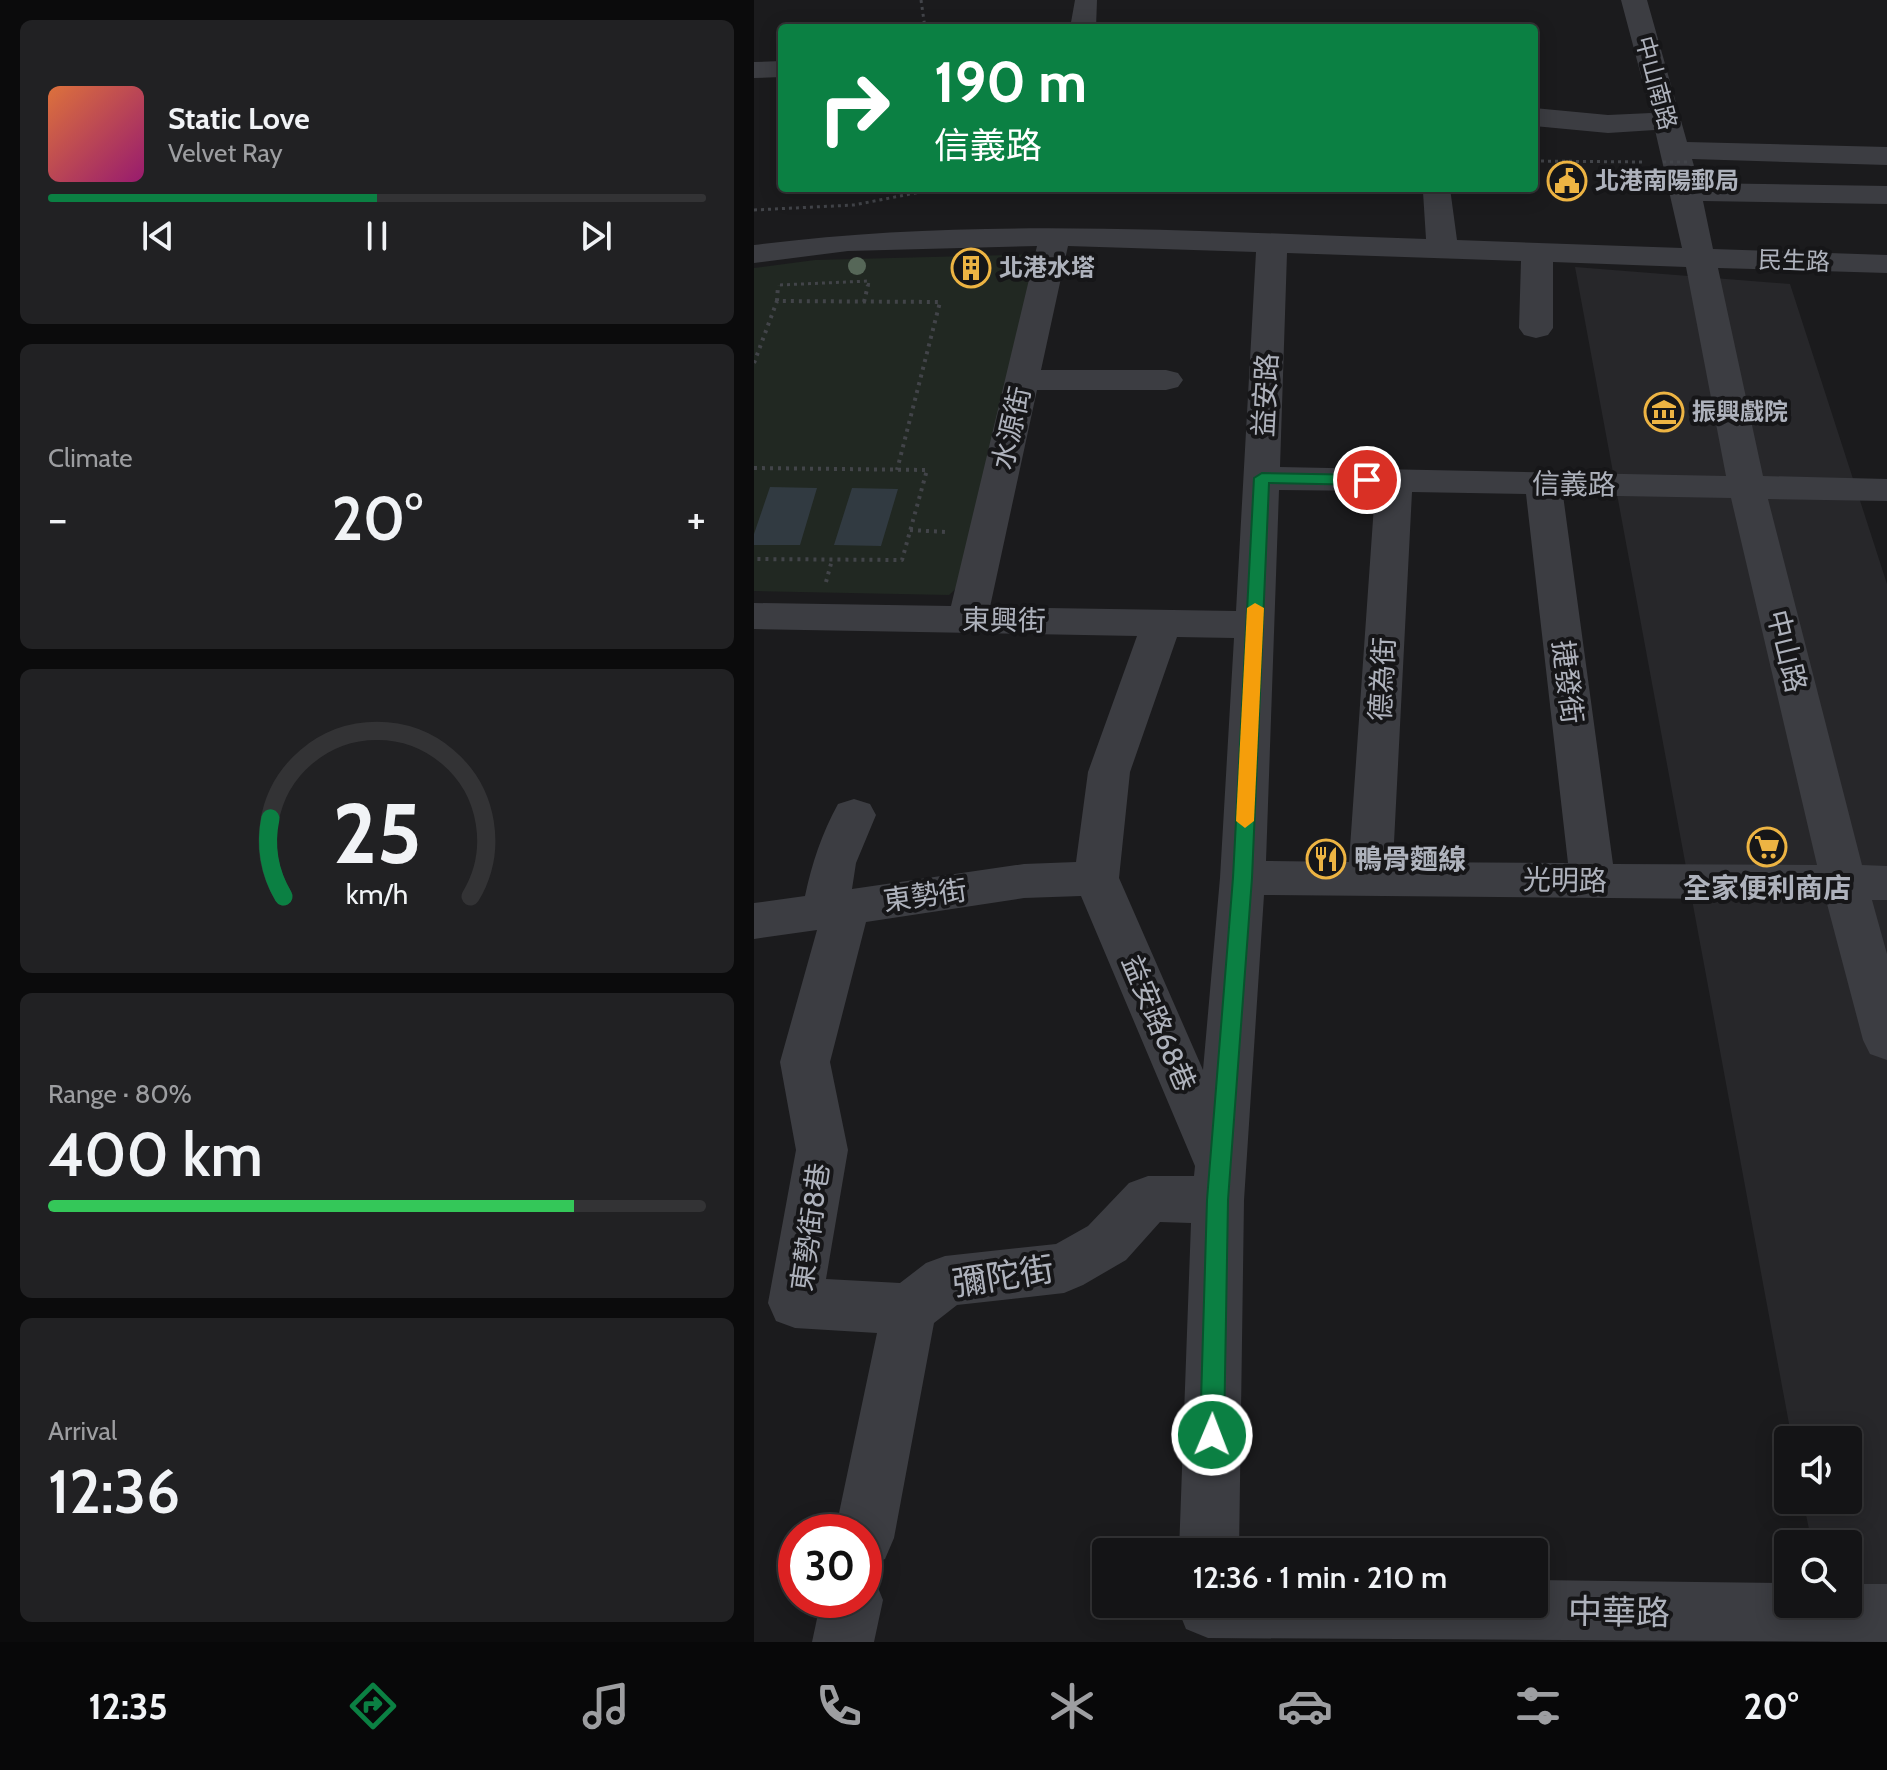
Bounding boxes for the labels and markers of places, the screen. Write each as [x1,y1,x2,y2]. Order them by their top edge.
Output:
public building icon: 北港南陽郵局 [1546,160,1588,202]
place label: 北港南陽郵局 [1595,166,1739,195]
building icon: 北港水塔 [950,247,992,289]
place label: 北港水塔 [999,253,1095,282]
museum icon: 振興戲院 [1643,391,1685,433]
place label: 振興戲院 [1692,397,1788,426]
pin [1333,446,1401,514]
supermarket icon: 全家便利商店 [1746,826,1788,868]
restaurant icon: 鴨骨麵線 [1305,838,1347,880]
place label: 鴨骨麵線 [1354,842,1466,876]
place label: 全家便利商店 [1683,871,1851,905]

